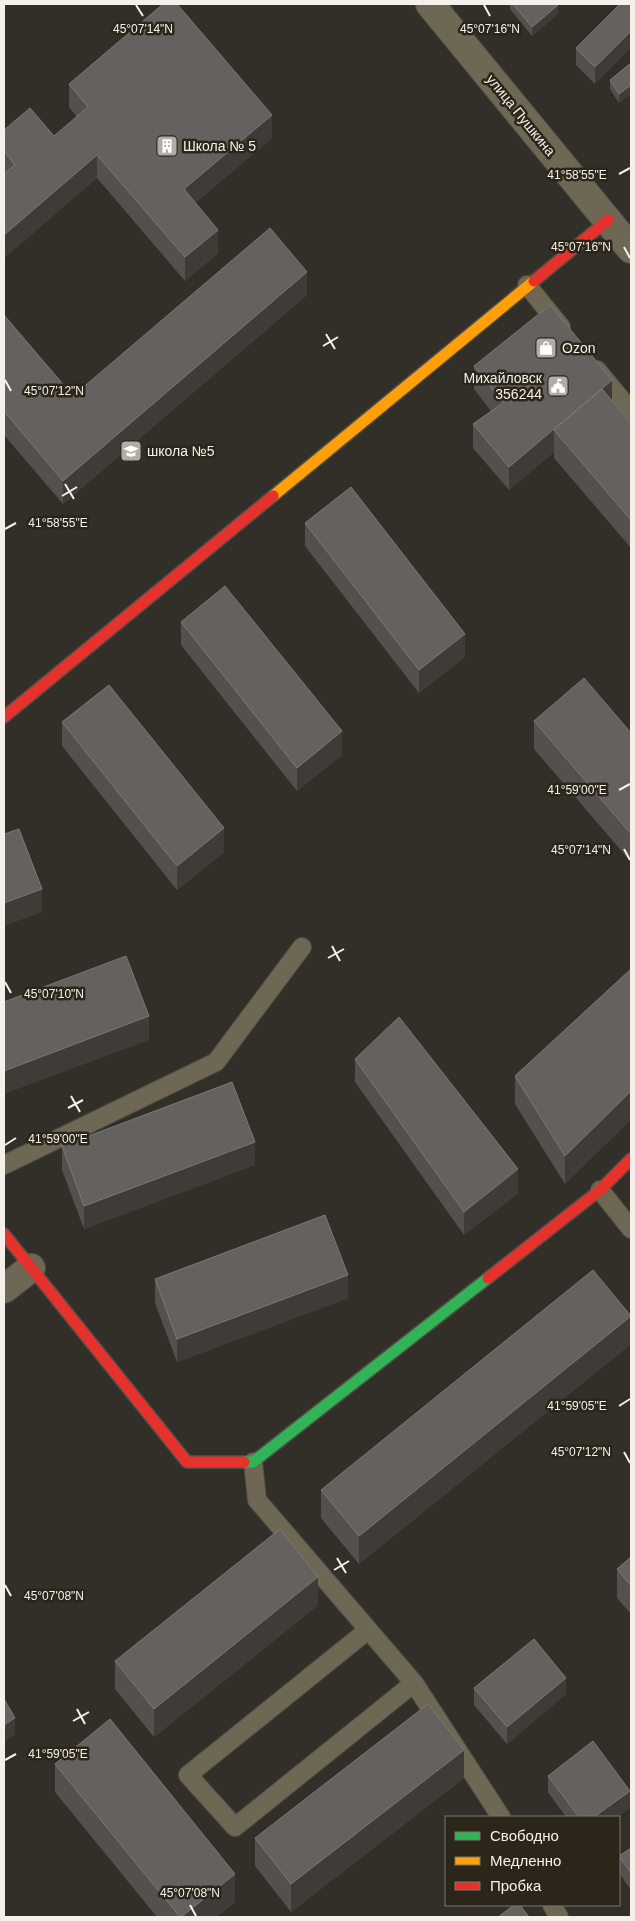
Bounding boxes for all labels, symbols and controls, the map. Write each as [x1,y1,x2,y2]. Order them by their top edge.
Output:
text: 45°07'14"N [113,22,173,36]
text: 45°07'16"N [460,22,520,36]
street label: улица Пушкина [483,71,559,159]
building icon: Школа № 5 [155,134,179,158]
place label: Школа № 5 [183,138,256,154]
text: 41°58'55"E [547,168,607,182]
text: 45°07'16"N [551,240,611,254]
shop icon: Ozon [534,336,558,360]
place label: Ozon [562,340,595,356]
place label: Михайловск 356244 [464,370,543,402]
public building icon: Михайловск 356244 [546,374,570,398]
text: 45°07'12"N [24,384,84,398]
school or university icon: школа №5 [119,439,143,463]
place label: школа №5 [147,443,215,459]
text: 41°58'55"E [28,516,88,530]
text: 41°59'00"E [547,783,607,797]
text: 45°07'14"N [551,843,611,857]
text: 45°07'10"N [24,987,84,1001]
text: 41°59'00"E [28,1132,88,1146]
text: 41°59'05"E [547,1399,607,1413]
text: 45°07'12"N [551,1445,611,1459]
text: 45°07'08"N [24,1589,84,1603]
text: 41°59'05"E [28,1747,88,1761]
legend [445,1816,620,1906]
text: Свободно [490,1827,559,1844]
text: Медленно [490,1852,561,1869]
text: Пробка [490,1877,542,1894]
text: 45°07'08"N [160,1886,220,1900]

